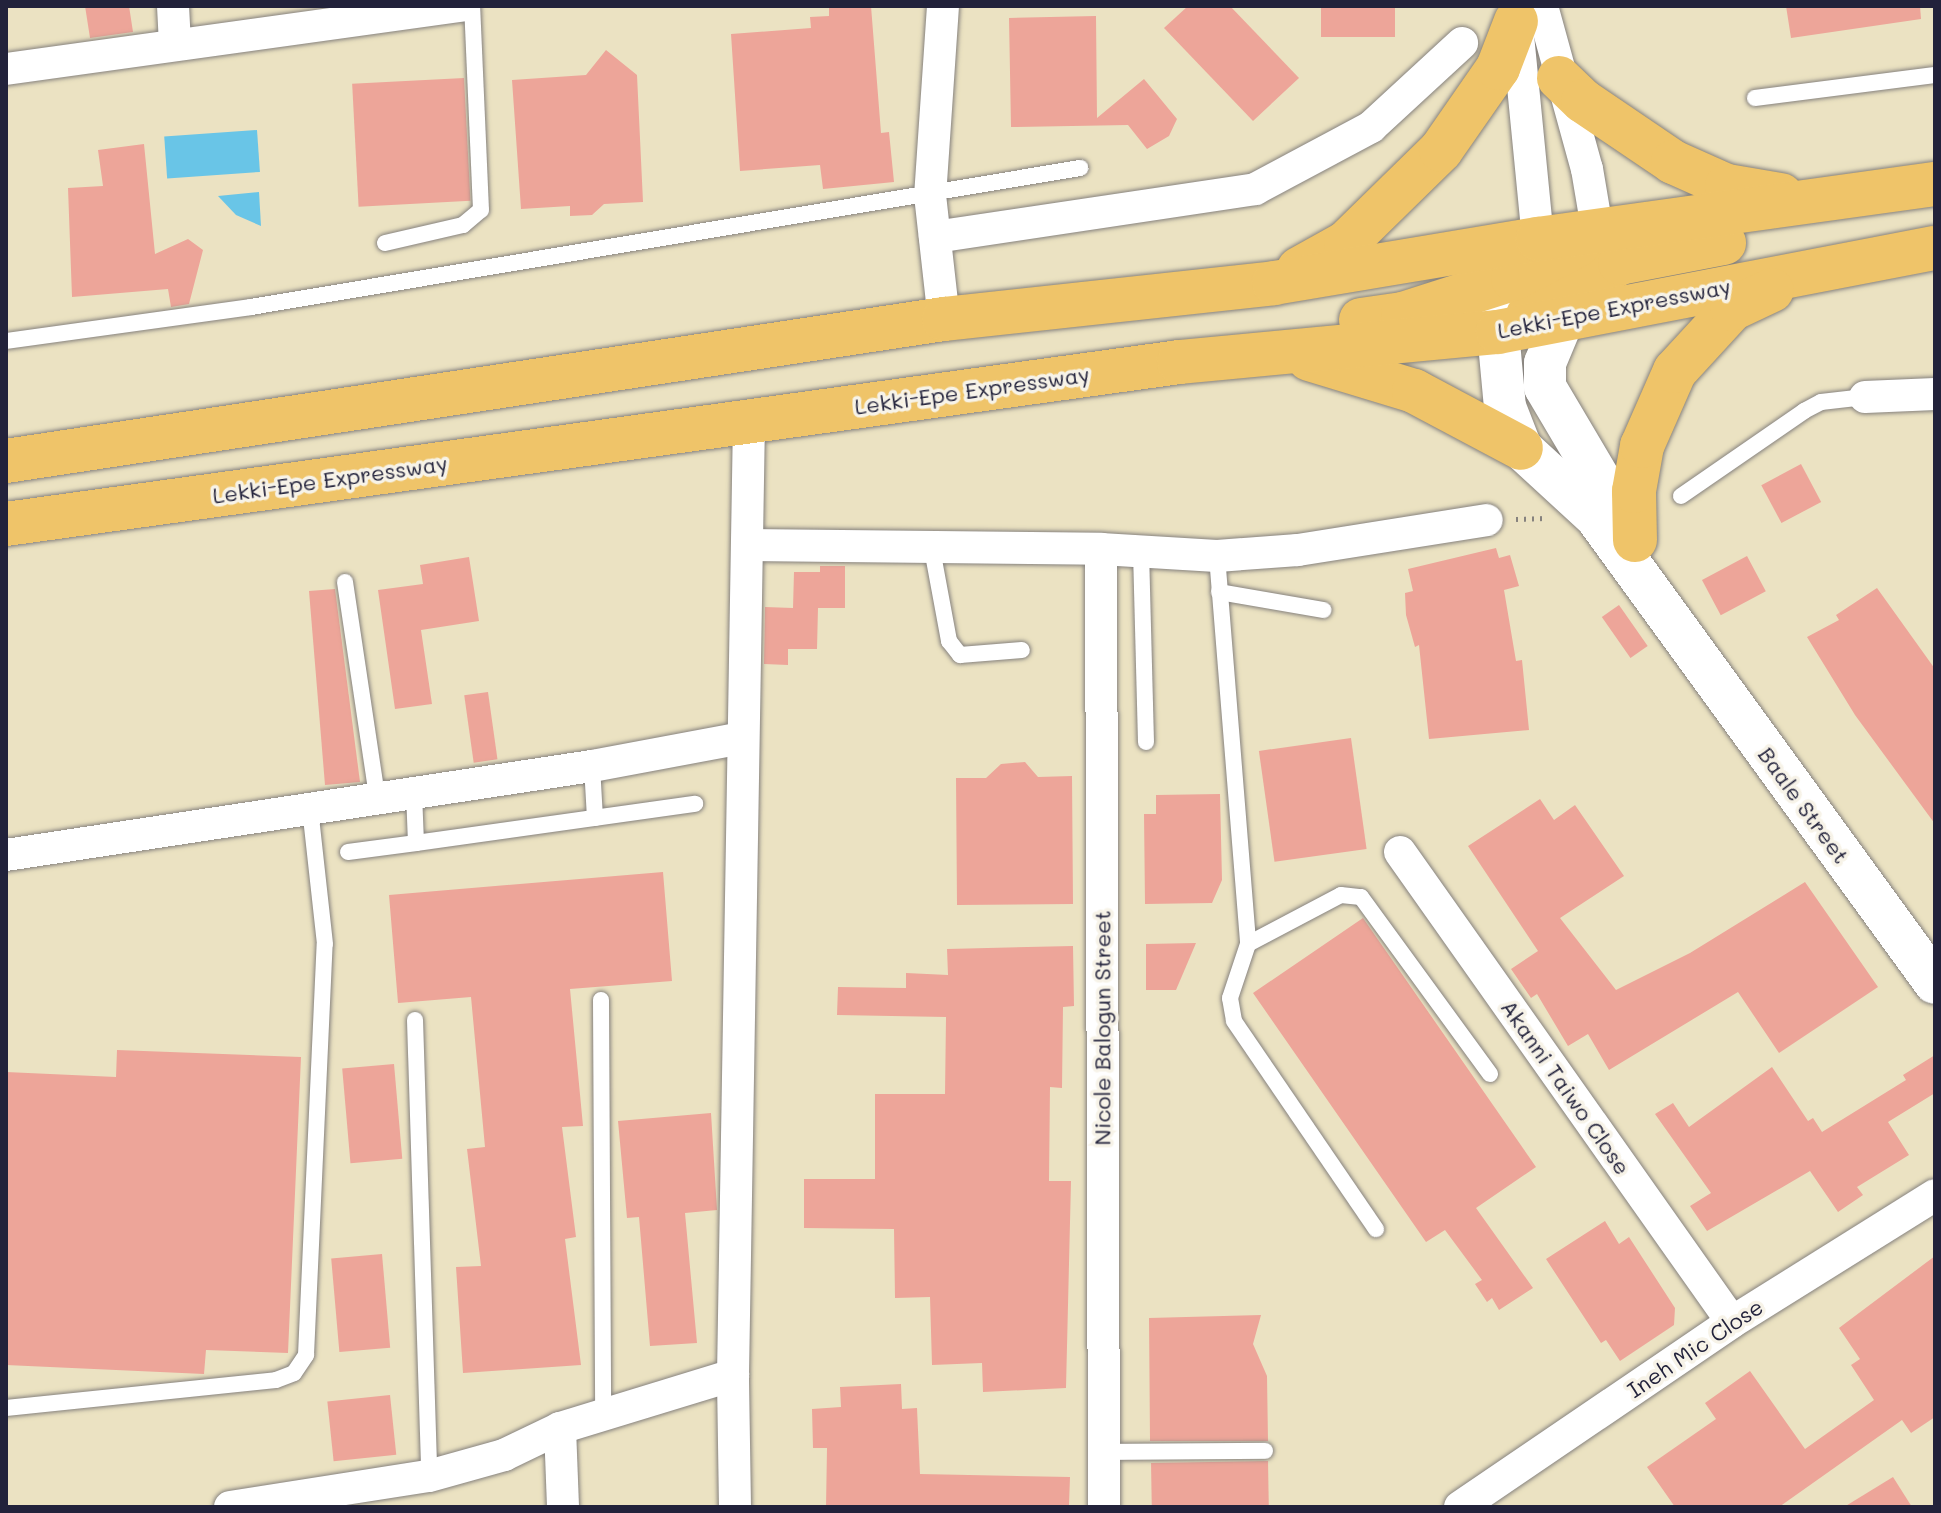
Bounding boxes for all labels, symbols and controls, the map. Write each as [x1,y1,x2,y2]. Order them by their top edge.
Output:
street label: Lekki-Epe Expressway [1495,272,1733,344]
street label: Lekki-Epe Expressway [853,360,1091,420]
street label: Lekki-Epe Expressway [211,449,449,509]
street label: Baale Street [1753,742,1855,868]
street label: Nicole Balogun Street [1089,910,1115,1146]
street label: Akanni Taiwo Close [1496,995,1636,1179]
street label: Ineh Mic Close [1622,1293,1768,1403]

